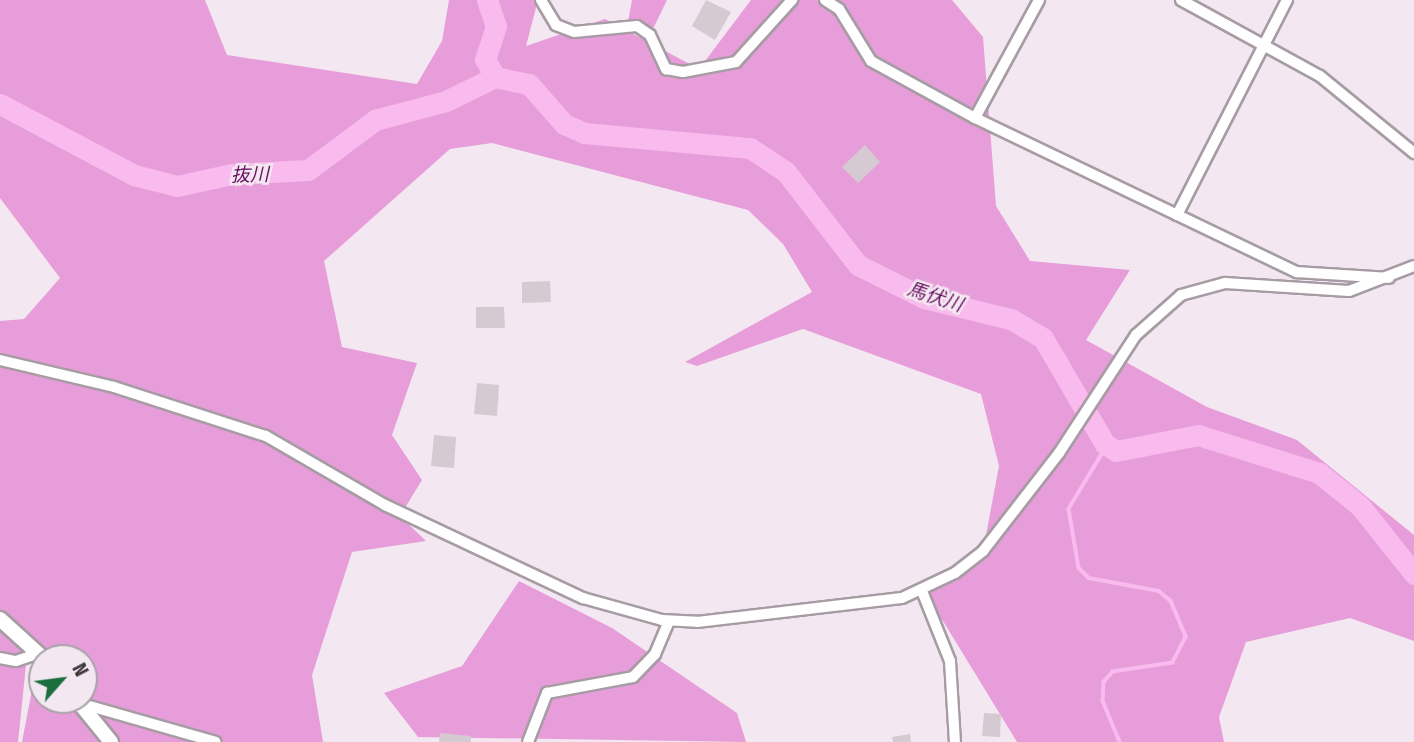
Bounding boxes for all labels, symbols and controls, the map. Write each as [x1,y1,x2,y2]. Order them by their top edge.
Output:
water label: 抜川 [231,163,269,187]
water label: 馬伏川 [904,277,966,317]
north arrow [28,644,98,714]
text: N [67,659,93,680]

